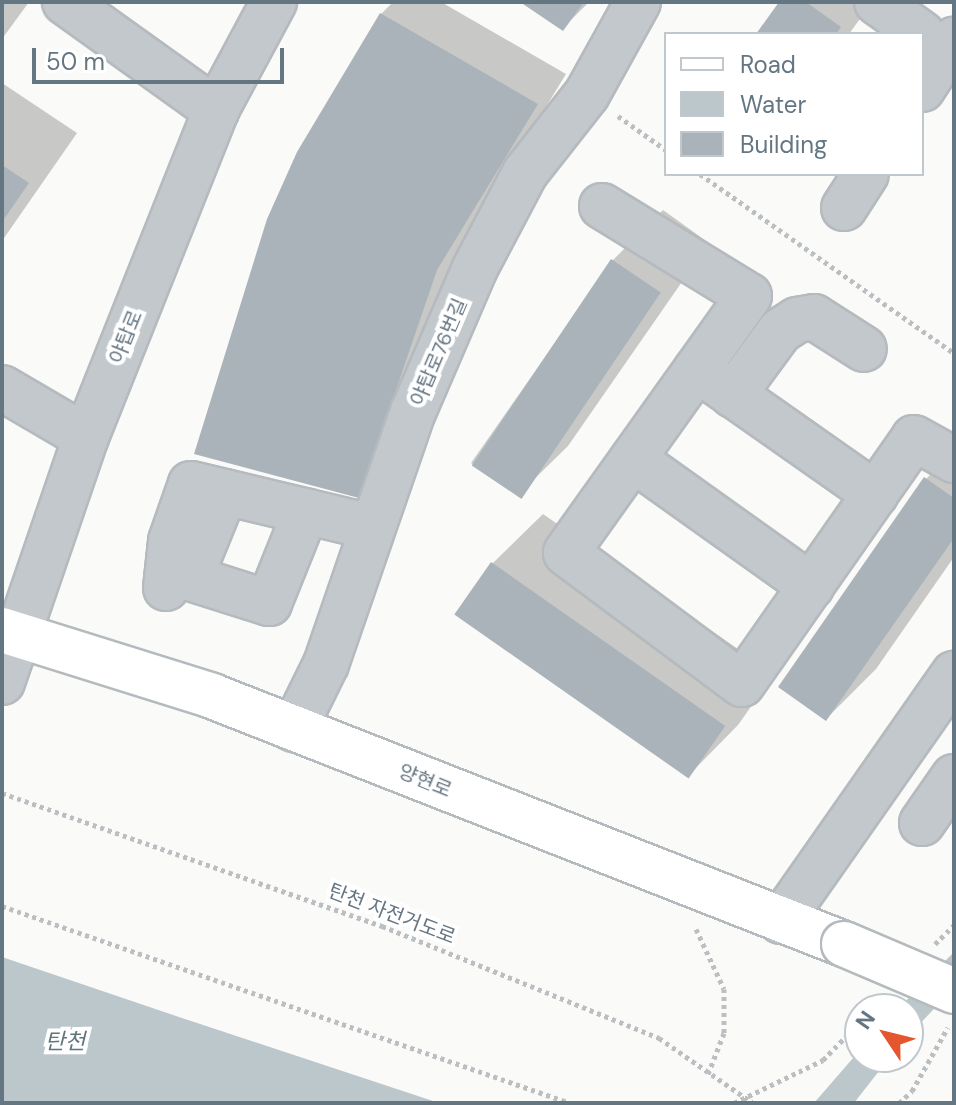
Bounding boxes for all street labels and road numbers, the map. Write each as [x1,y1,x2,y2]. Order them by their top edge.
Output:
street label: 야탑로76번길 [406,295,472,409]
street label: 야탑로 [105,307,147,367]
street label: 양현로 [395,760,455,802]
street label: 탄천 자전거도로 [325,879,459,949]

